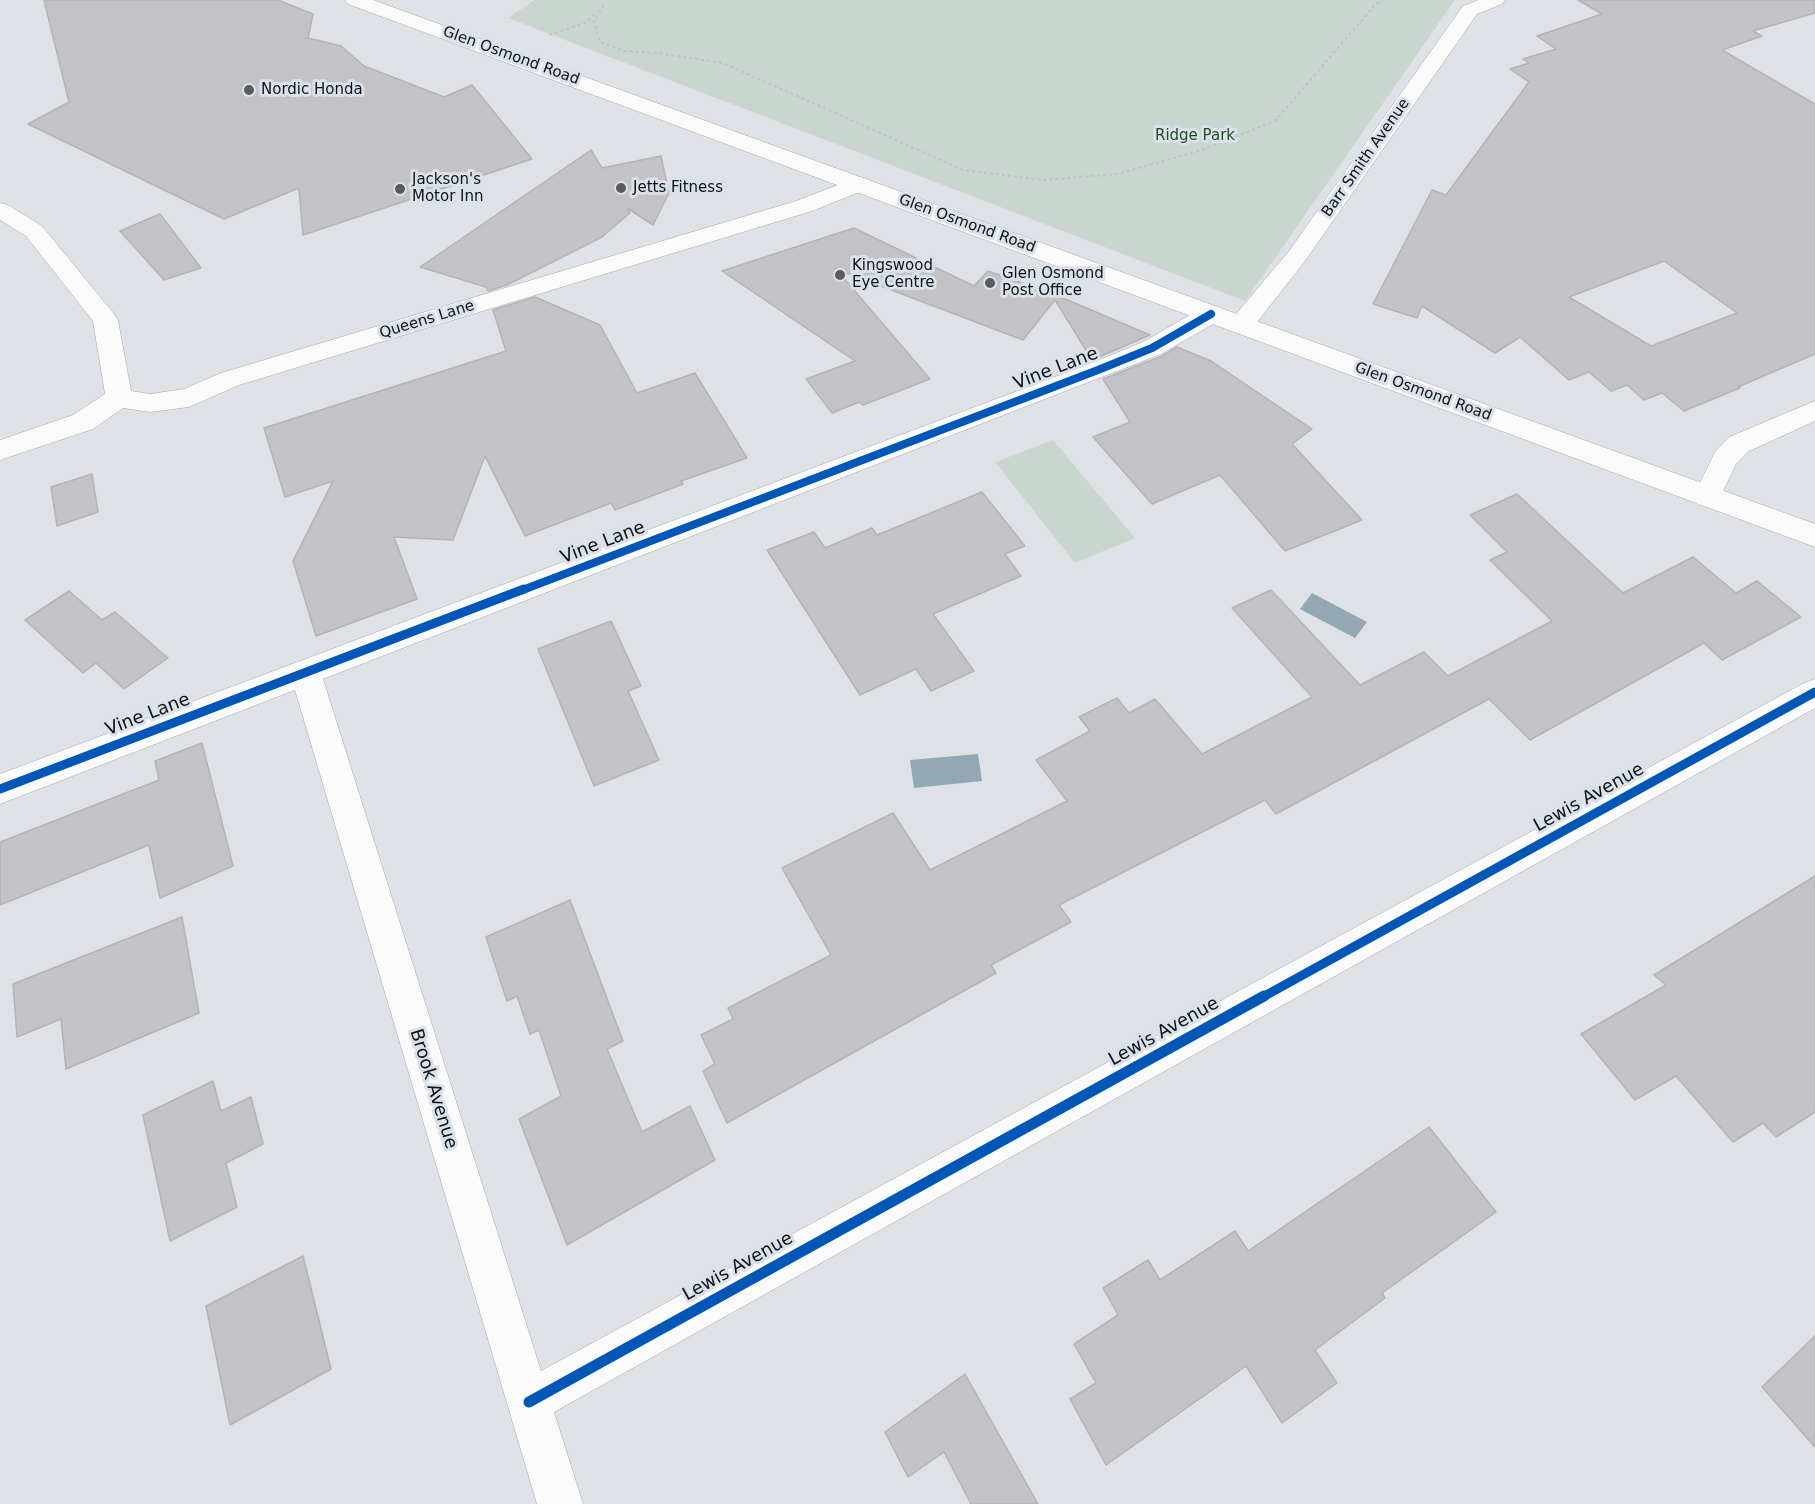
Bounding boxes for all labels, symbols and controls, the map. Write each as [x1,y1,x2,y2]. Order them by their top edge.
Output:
street label: Glen Osmond Road [440,23,582,89]
place label: Nordic Honda [261,81,363,99]
marker: Nordic Honda [242,83,256,97]
street label: Barr Smith Avenue [1318,95,1414,221]
park label: Ridge Park [1155,127,1235,145]
place label: Jackson's Motor Inn [412,171,484,206]
place label: Jetts Fitness [633,179,723,197]
marker: Jetts Fitness [614,181,628,195]
marker: Jackson's Motor Inn [393,182,407,196]
street label: Glen Osmond Road [896,191,1038,257]
place label: Kingswood Eye Centre [852,257,935,292]
place label: Glen Osmond Post Office [1002,265,1104,300]
marker: Kingswood Eye Centre [833,268,847,282]
marker: Glen Osmond Post Office [983,276,997,290]
street label: Queens Lane [377,297,477,343]
street label: Vine Lane [1011,343,1101,395]
street label: Glen Osmond Road [1352,359,1494,425]
street label: Vine Lane [558,517,648,569]
street label: Vine Lane [103,689,193,741]
street label: Lewis Avenue [1530,759,1648,837]
street label: Lewis Avenue [1105,993,1223,1071]
street label: Brook Avenue [404,1026,462,1152]
street label: Lewis Avenue [679,1228,797,1306]

